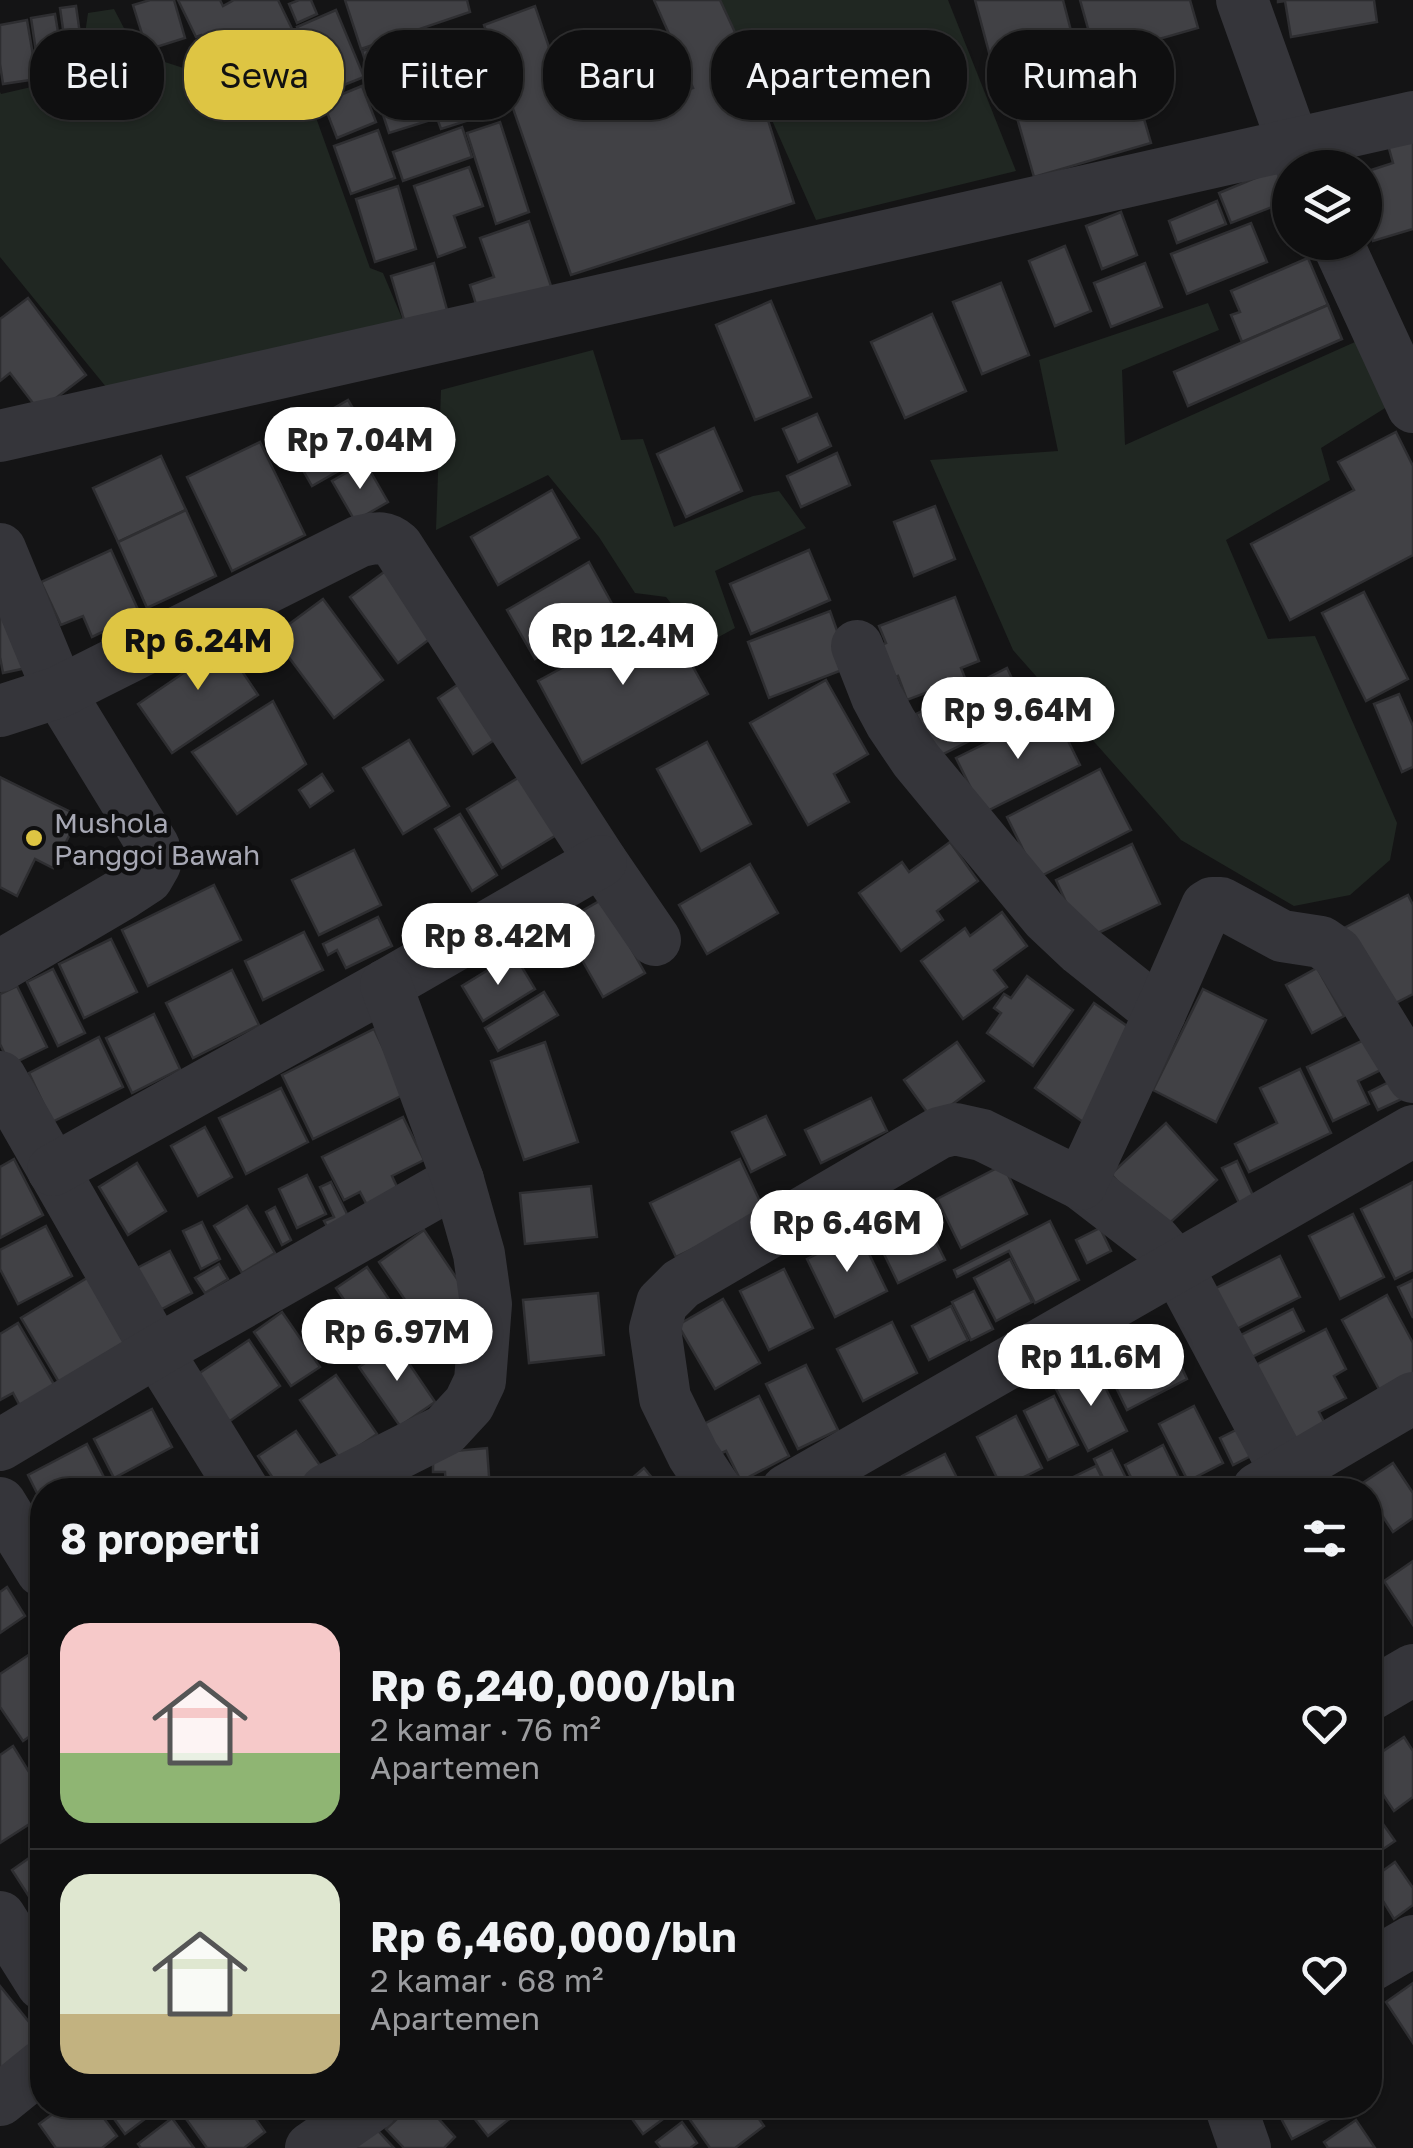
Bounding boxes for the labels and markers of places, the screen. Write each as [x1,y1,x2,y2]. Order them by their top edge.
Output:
pin: Rp 7.04M [257,407,463,492]
pin: Rp 12.4M [520,603,726,688]
pin: Rp 6.24M [95,608,301,693]
pin: Rp 9.64M [915,677,1121,762]
place label: Mushola Panggoi Bawah [54,806,260,871]
marker: Mushola Panggoi Bawah [23,827,45,849]
pin: Rp 8.42M [395,903,601,988]
pin: Rp 6.46M [744,1190,950,1275]
pin: Rp 6.97M [294,1299,500,1384]
pin: Rp 11.6M [988,1324,1194,1409]

